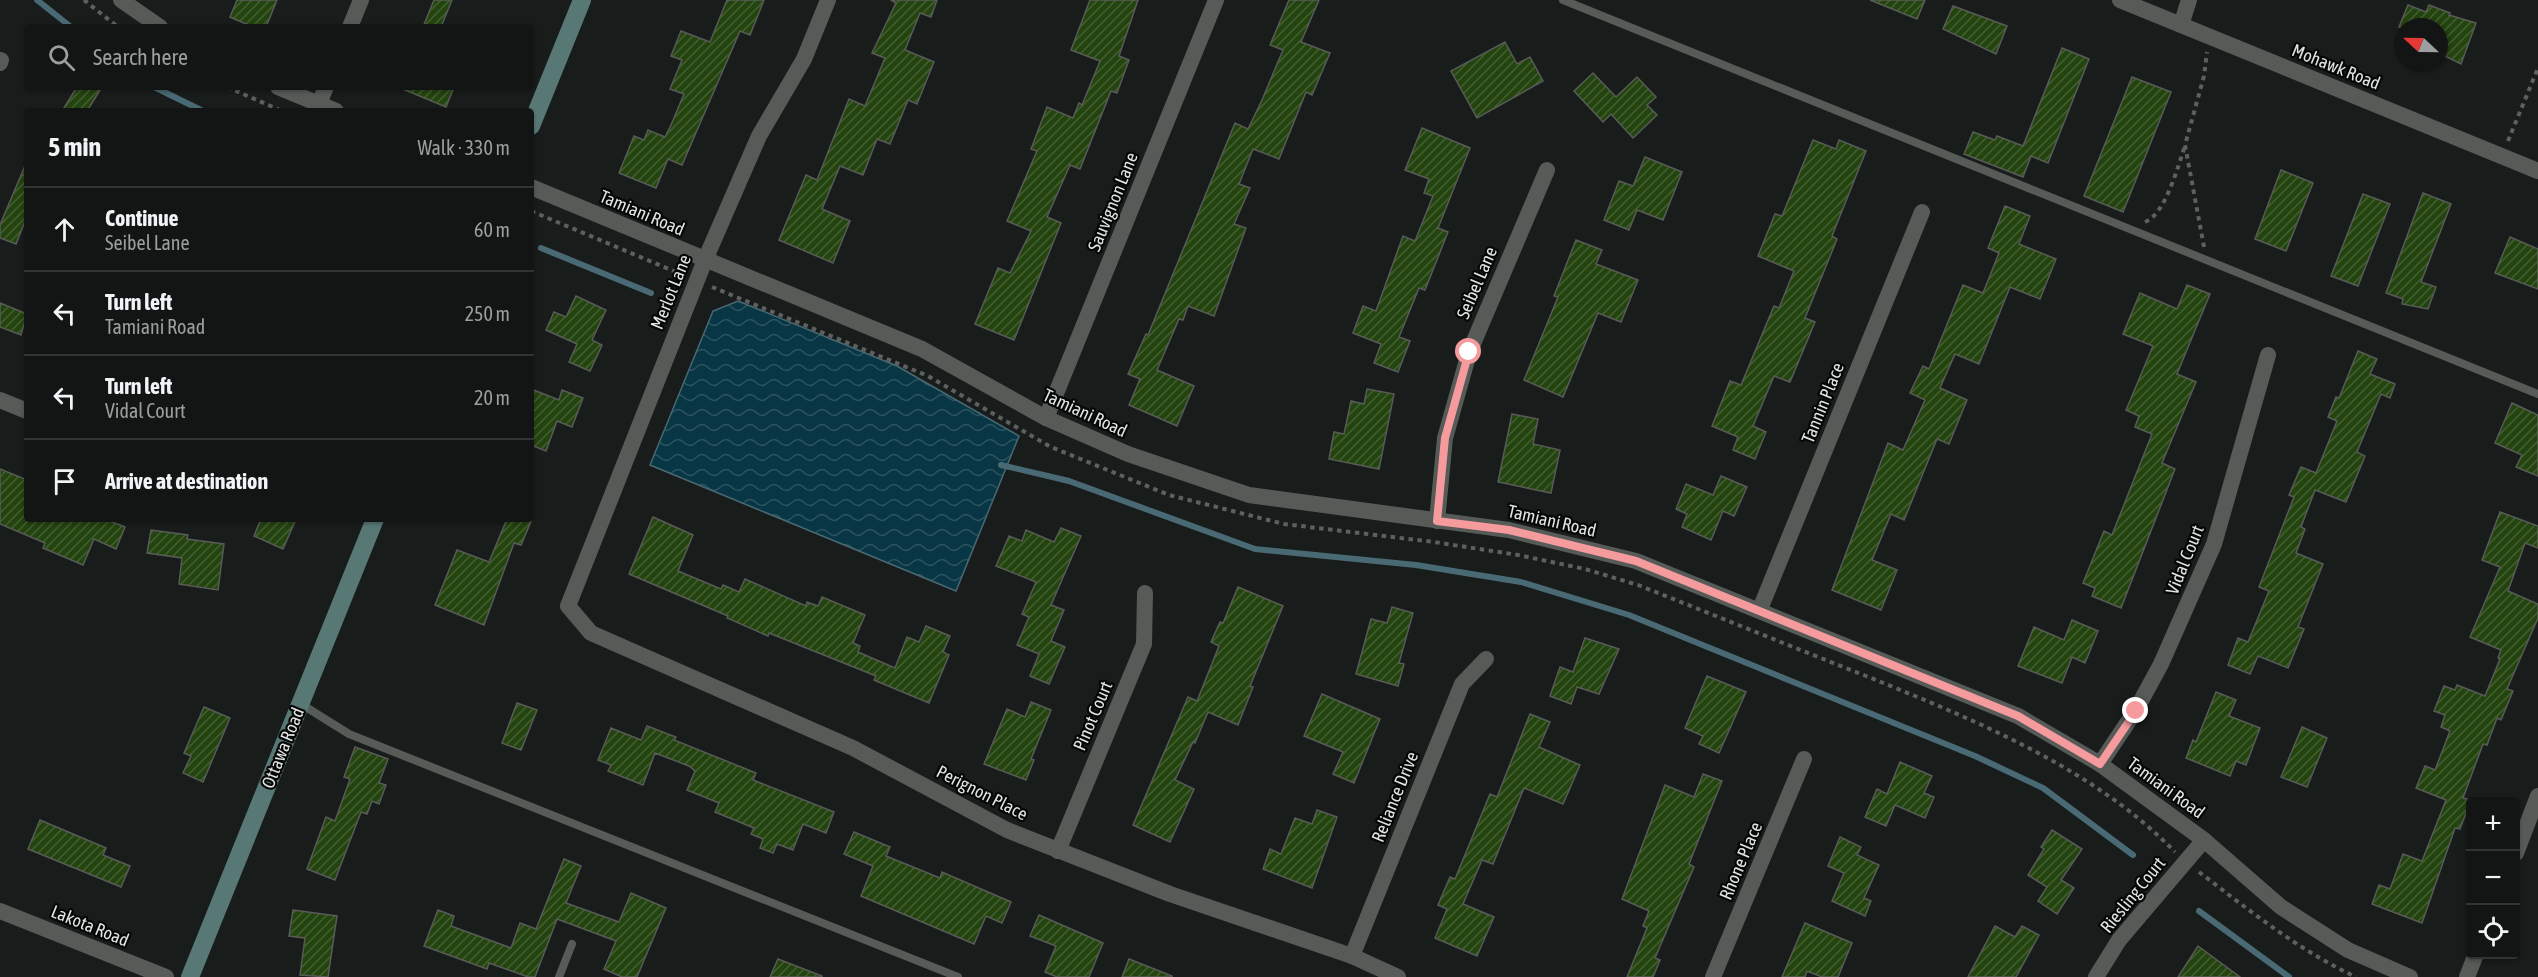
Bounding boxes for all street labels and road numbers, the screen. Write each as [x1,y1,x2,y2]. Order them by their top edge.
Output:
street label: Mohawk Road [2289,39,2383,94]
street label: Sauvignon Lane [1083,149,1142,254]
street label: Tamiani Road [597,185,688,240]
street label: Seibel Lane [1452,244,1501,322]
street label: Merlot Lane [646,251,695,332]
street label: Tannin Place [1797,360,1848,446]
street label: Tamiani Road [1040,384,1131,441]
street label: Tamiani Road [1506,500,1598,541]
street label: Vidal Court [2161,522,2208,597]
street label: Pinot Court [1069,678,1116,754]
street label: Ottawa Road [257,704,308,791]
street label: Reliance Drive [1367,749,1422,845]
street label: Tamiani Road [2124,753,2209,823]
street label: Perignon Place [933,761,1031,824]
street label: Rhone Place [1715,819,1766,903]
street label: Riesling Court [2096,853,2169,937]
street label: Lakota Road [48,900,132,951]

